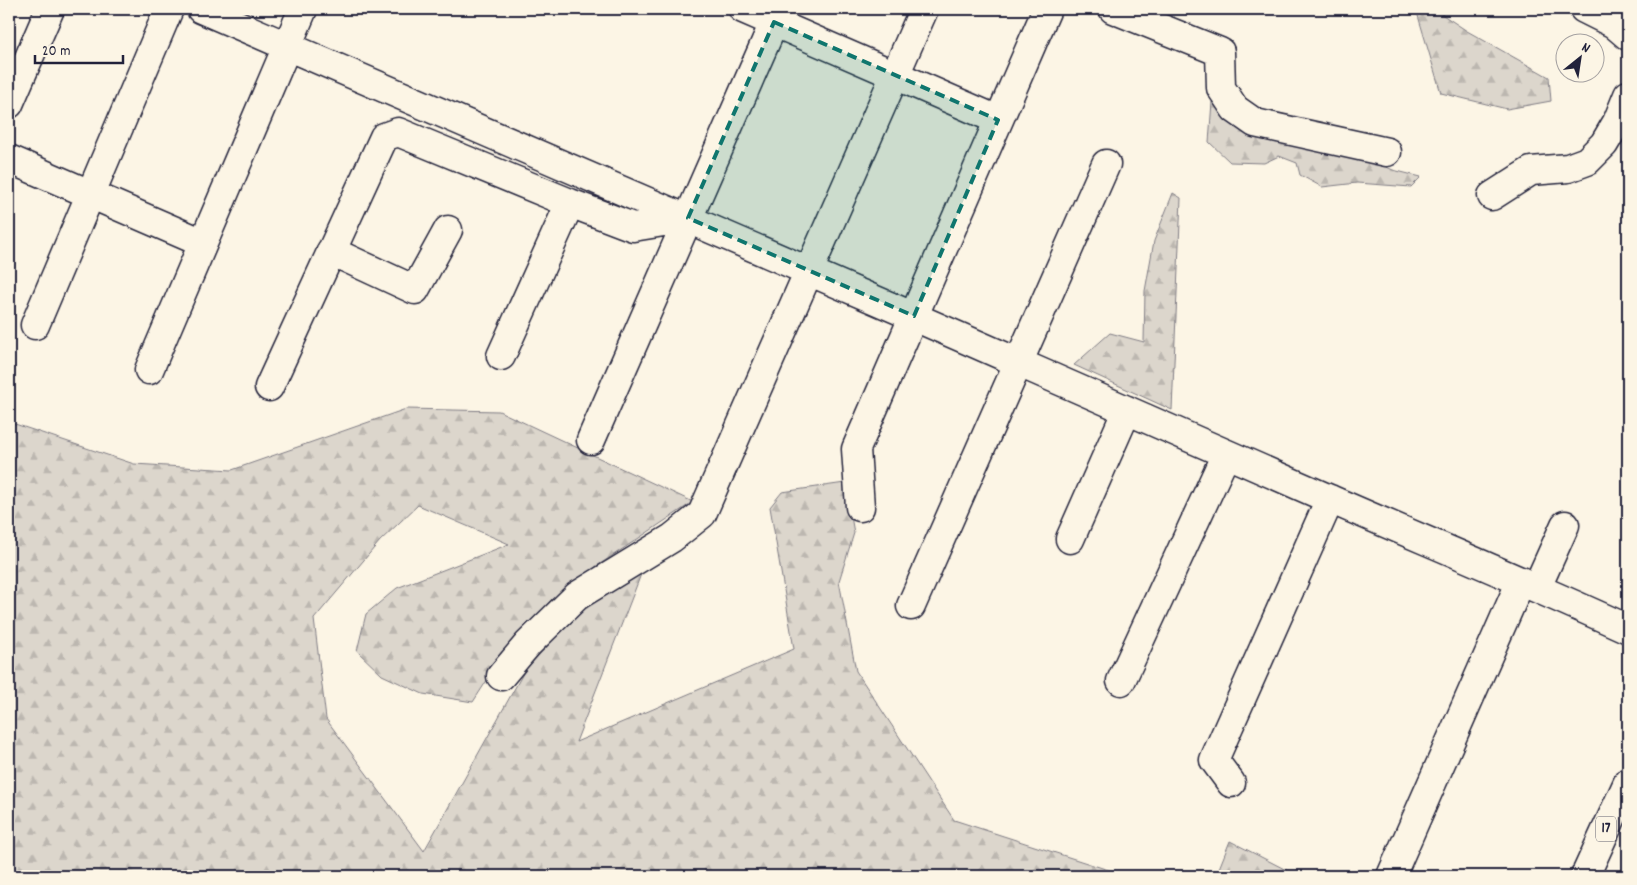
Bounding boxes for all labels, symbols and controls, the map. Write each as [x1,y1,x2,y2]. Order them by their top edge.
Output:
scale bar [35,32,122,64]
north arrow [1554,32,1604,82]
text: N [1578,38,1594,59]
text: 20 m [42,41,70,63]
road number: 17 [1596,816,1616,842]

